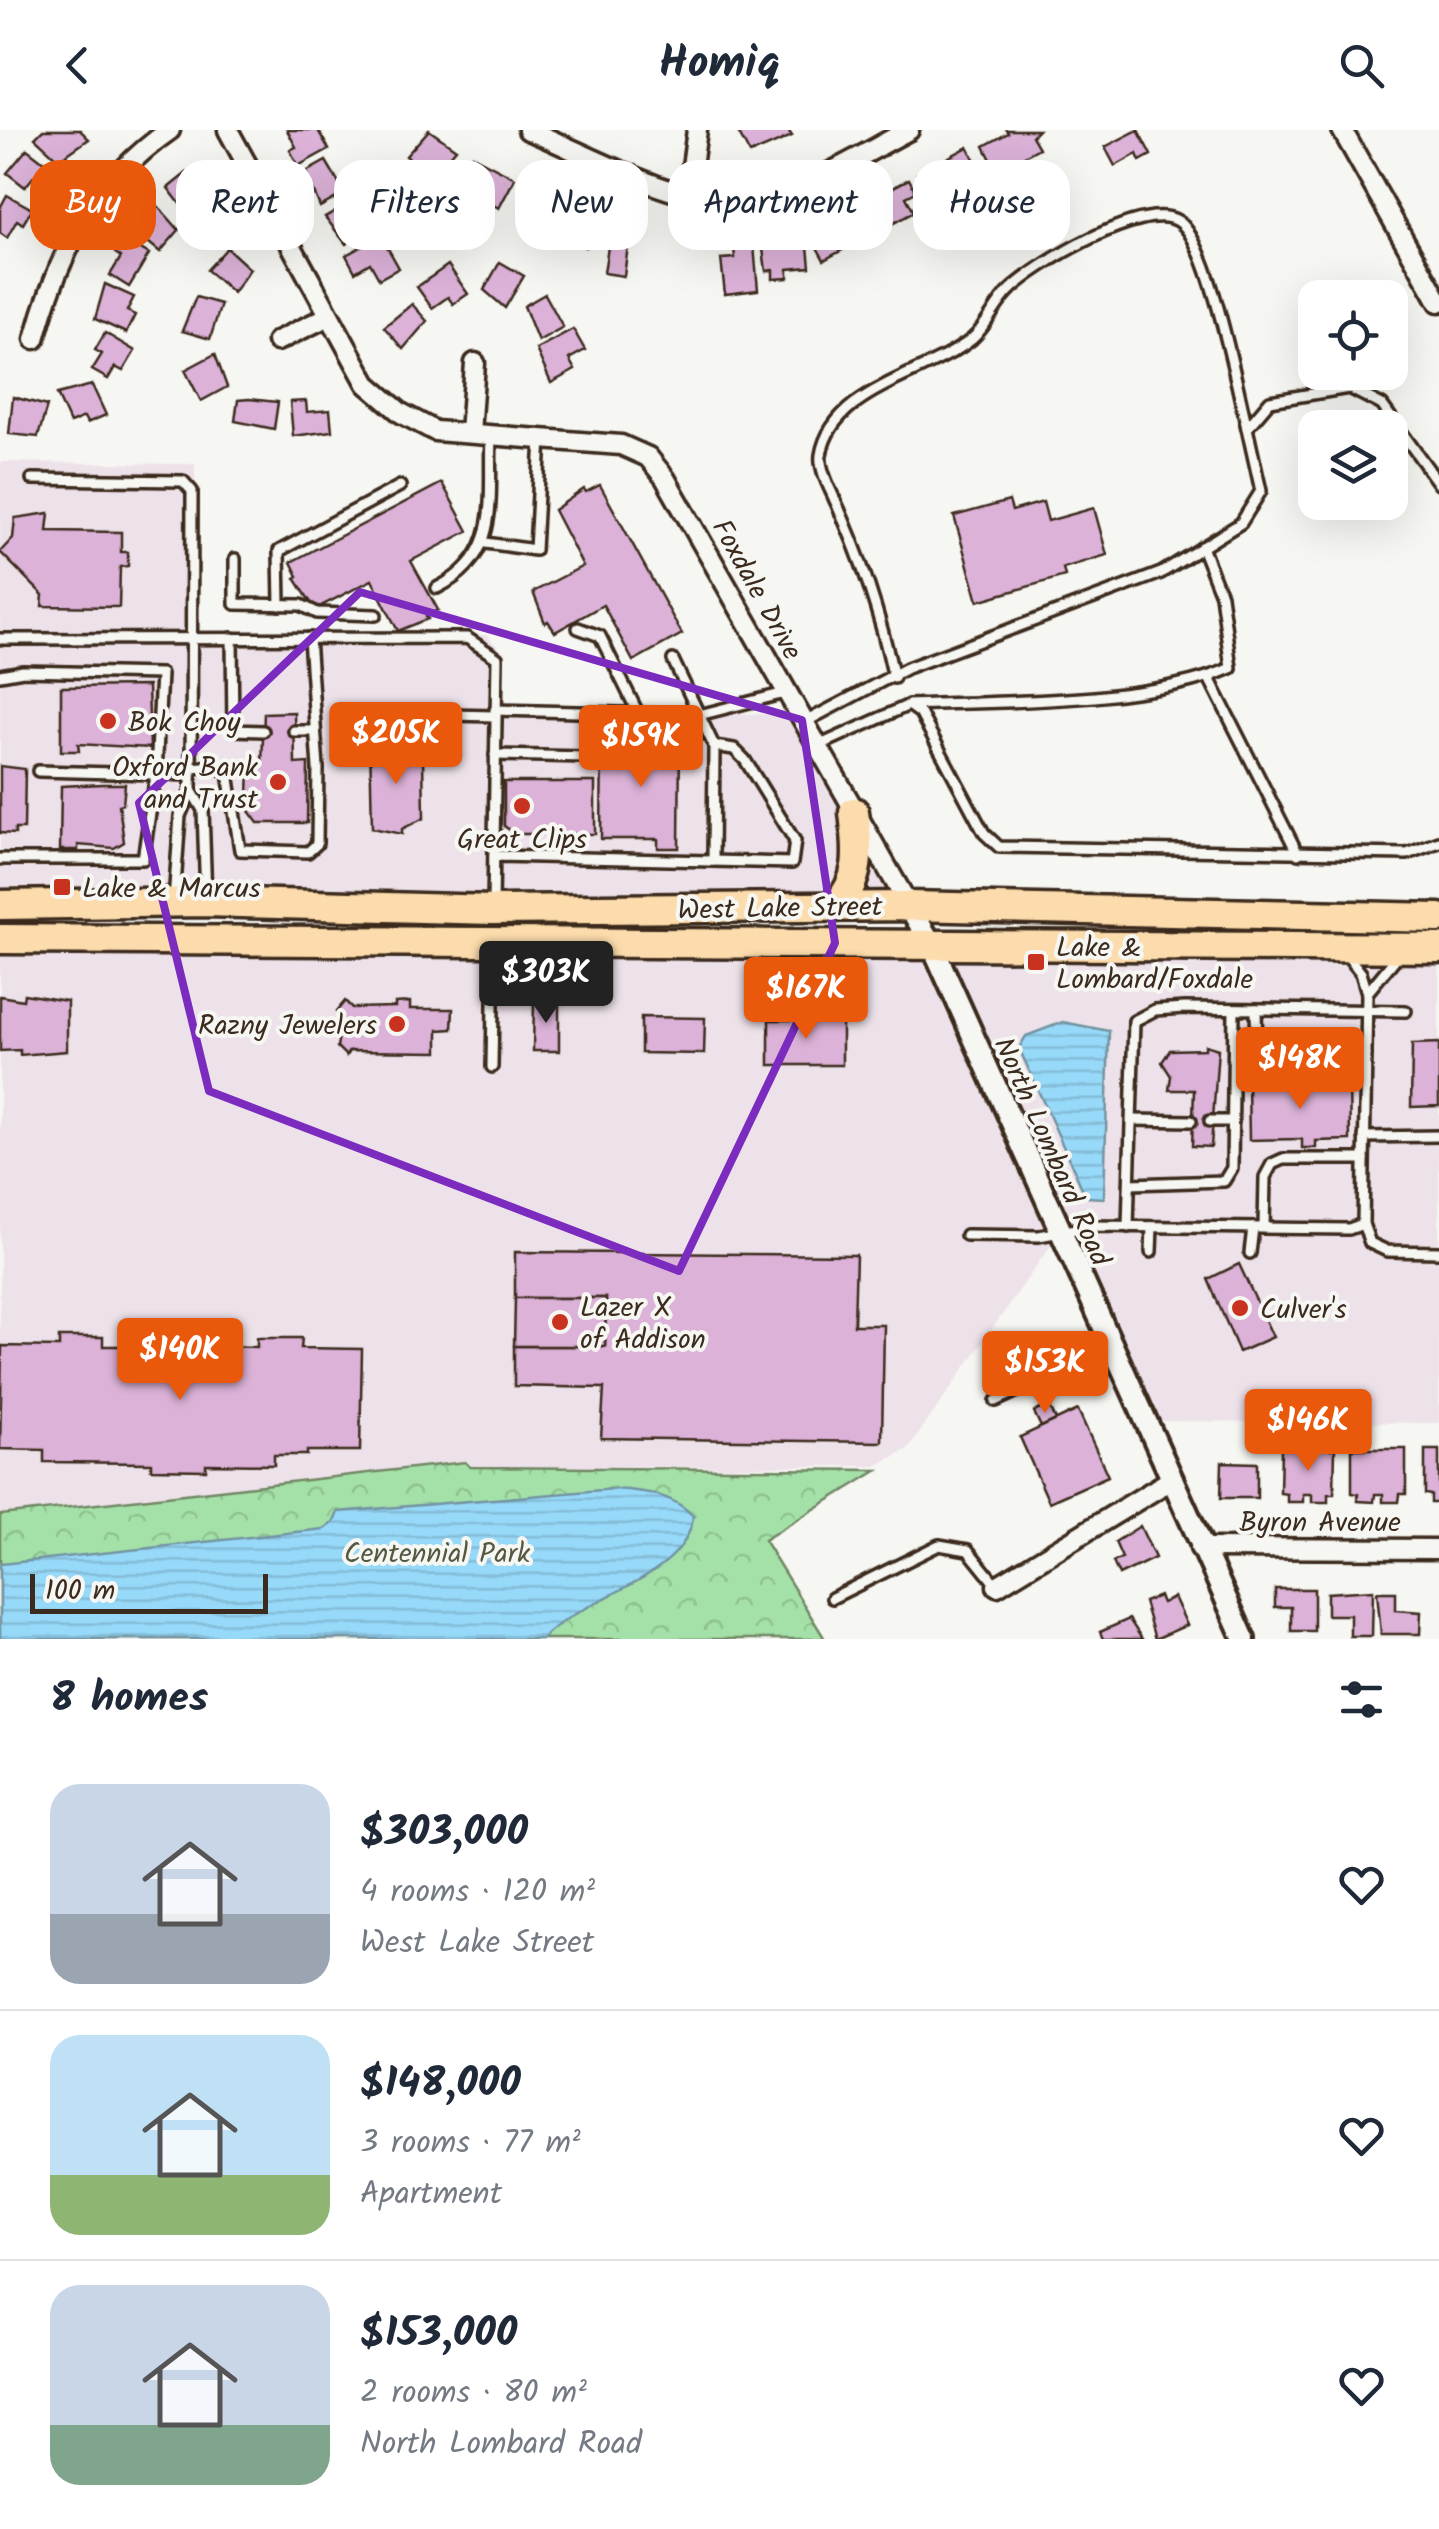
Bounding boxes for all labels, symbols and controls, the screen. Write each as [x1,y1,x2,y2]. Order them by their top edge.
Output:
text: Homiq [659,29,780,101]
icon: back [50,38,105,93]
icon: search [1334,38,1389,93]
chip: Buy [30,160,156,250]
chip: Rent [176,160,314,250]
chip: Filters [334,160,495,250]
chip: New [515,160,648,250]
chip: Apartment [668,160,893,250]
chip: House [913,160,1070,250]
map controls [1298,280,1408,520]
button: locate [1298,280,1408,390]
button: layers [1298,410,1408,520]
street label: Foxdale Drive [698,511,813,669]
place label: Bok Choy [128,701,241,746]
pin: $205K [326,702,466,787]
pin: $159K [571,705,711,790]
text: $205K [351,709,441,760]
marker: Bok Choy [97,710,119,732]
text: $159K [601,712,681,763]
place label: Oxford Bank and Trust [112,746,259,823]
marker: Oxford Bank and Trust [267,771,289,793]
marker: Great Clips [511,795,533,817]
place label: Great Clips [457,818,587,863]
place label: Lake & Marcus [82,867,261,912]
marker: Lake & Marcus [51,876,73,898]
street label: West Lake Street [677,885,884,934]
place label: Lake & Lombard/Foxdale [1056,926,1253,1003]
pin: $303K [476,941,616,1026]
text: $303K [501,948,591,999]
marker: Lake & Lombard/Foxdale [1025,951,1047,973]
pin: $167K [736,957,876,1042]
text: $167K [766,964,846,1015]
place label: Razny Jewelers [198,1004,377,1049]
marker: Razny Jewelers [386,1013,408,1035]
pin: $148K [1230,1027,1370,1112]
street label: North Lombard Road [980,1030,1122,1275]
text: $148K [1258,1034,1342,1085]
place label: Lazer X of Addison [580,1286,706,1363]
place label: Culver's [1260,1288,1347,1333]
marker: Culver's [1229,1297,1251,1319]
marker: Lazer X of Addison [549,1311,571,1333]
pin: $140K [110,1318,250,1403]
text: $140K [139,1325,221,1376]
pin: $153K [975,1331,1115,1416]
text: $153K [1004,1338,1086,1389]
pin: $146K [1238,1389,1378,1474]
text: $146K [1267,1396,1349,1447]
street label: Byron Avenue [1239,1501,1401,1546]
park label: Centennial Park [344,1532,531,1577]
scale bar [30,1569,268,1614]
text: 100 m [45,1569,115,1614]
text: 8 homes [50,1666,208,1733]
icon: filters [1334,1672,1389,1727]
text: $303,000 [360,1800,528,1867]
icon: home [130,1824,250,1944]
icon: heart [1334,1857,1389,1912]
text: 4 rooms · 120 m² [360,1867,595,1918]
text: West Lake Street [360,1918,594,1969]
text: $148,000 [360,2051,521,2118]
icon: home [130,2075,250,2195]
icon: heart [1334,2108,1389,2163]
text: 3 rooms · 77 m² [360,2118,581,2169]
text: Apartment [360,2169,502,2220]
text: $153,000 [360,2301,517,2368]
icon: home [130,2325,250,2445]
icon: heart [1334,2358,1389,2413]
text: 2 rooms · 80 m² [360,2368,587,2419]
text: North Lombard Road [360,2419,642,2470]

